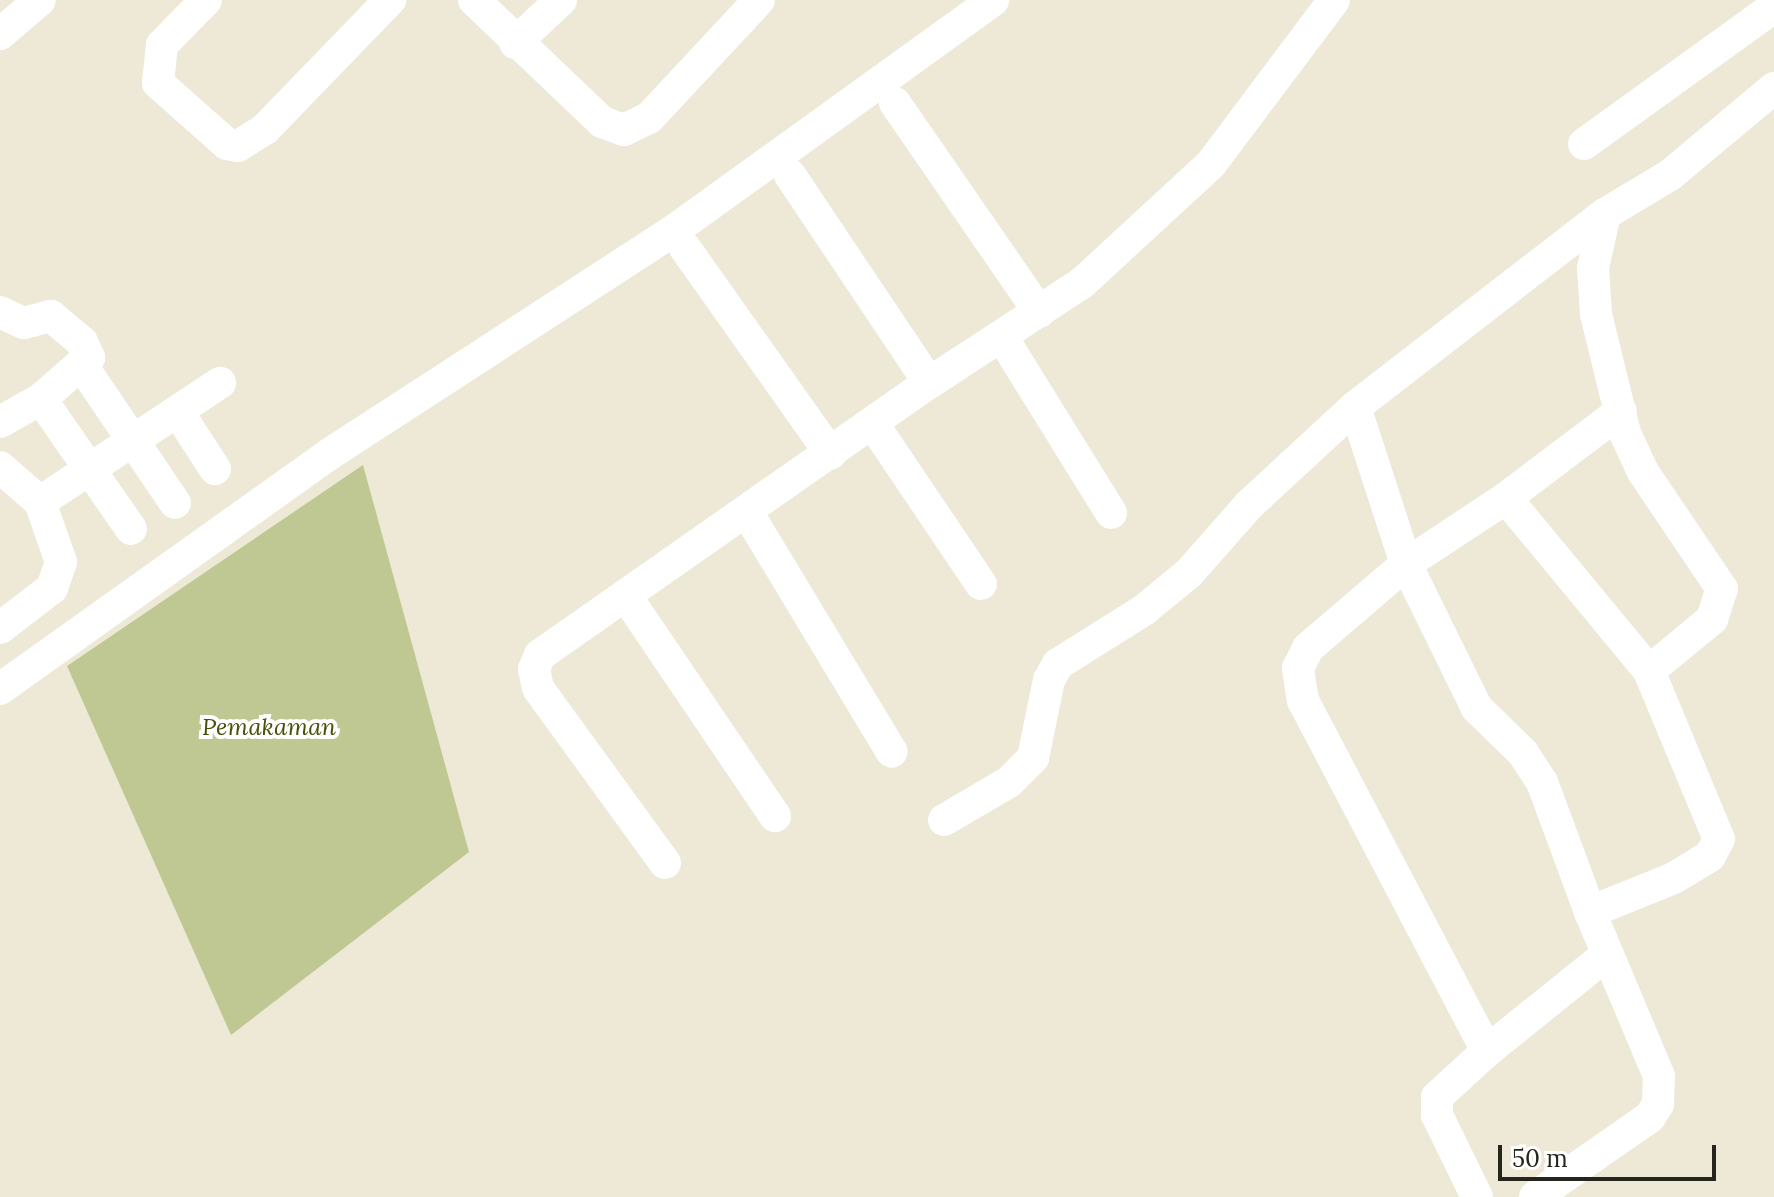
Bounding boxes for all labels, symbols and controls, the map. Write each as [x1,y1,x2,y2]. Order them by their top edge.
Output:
park label: Pemakaman [202,713,336,741]
scale bar [1502,1129,1720,1179]
text: 50 m [1512,1143,1568,1174]

